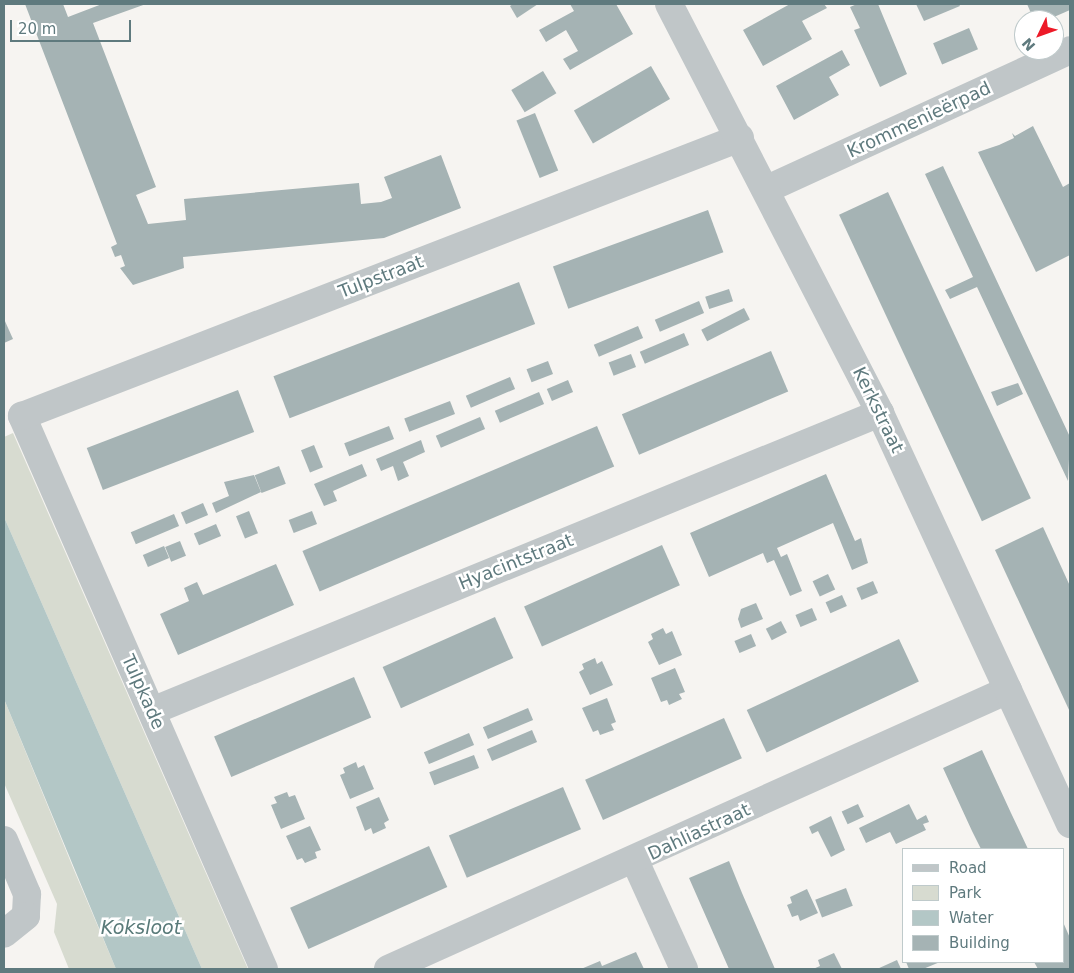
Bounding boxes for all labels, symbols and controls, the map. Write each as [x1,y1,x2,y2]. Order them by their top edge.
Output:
scale bar [12,10,134,42]
north arrow [1014,10,1064,60]
text: 20 m [18,20,56,38]
text: N [1019,35,1038,54]
street label: Krommenieërpad [844,77,994,163]
street label: Tulpstraat [336,251,426,303]
street label: Kerkstraat [848,364,908,456]
street label: Hyacintstraat [456,529,576,595]
street label: Tulpkade [117,651,169,733]
street label: Dahliastraat [644,799,754,865]
legend [902,848,1064,963]
text: Road [949,859,987,877]
text: Park [949,884,981,902]
text: Water [949,909,993,927]
water label: Koksloot [101,917,181,939]
text: Building [949,934,1010,952]

